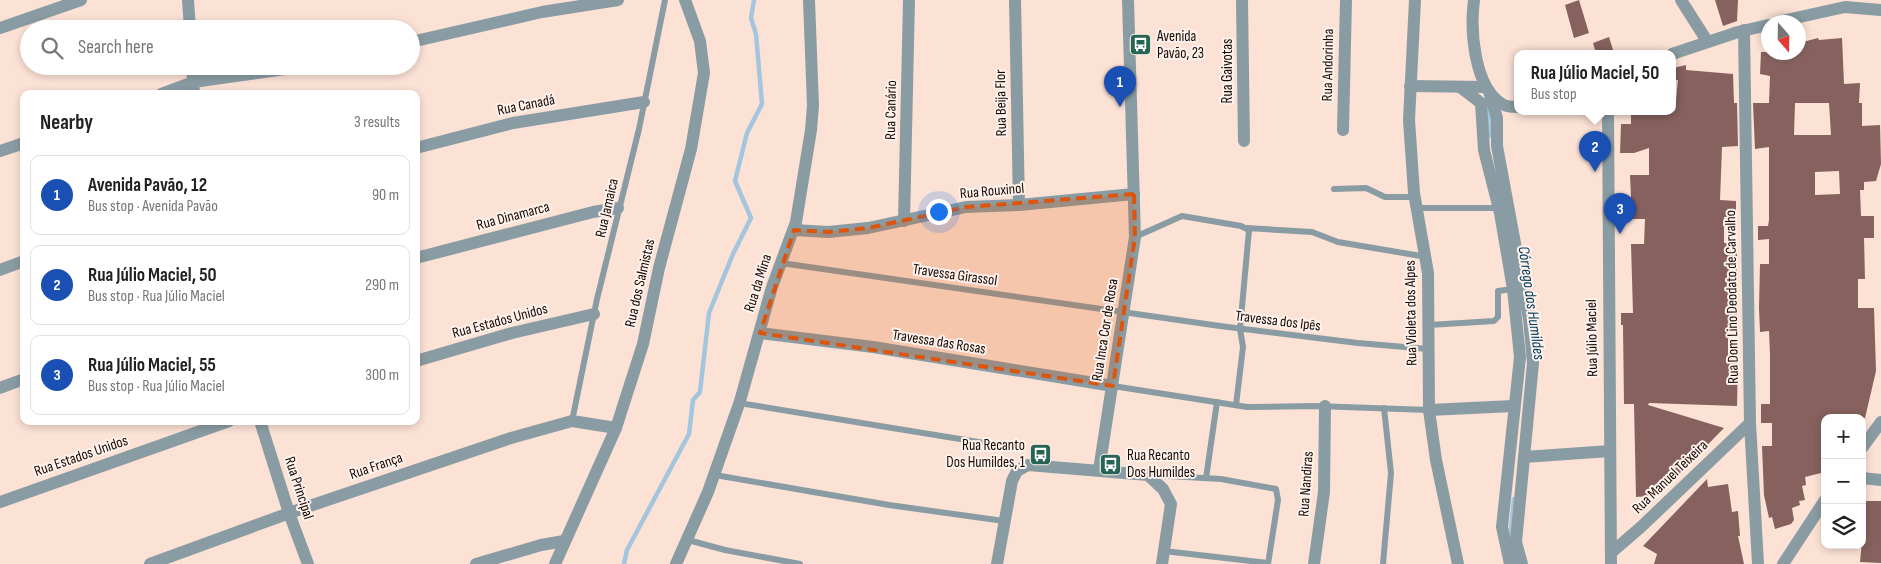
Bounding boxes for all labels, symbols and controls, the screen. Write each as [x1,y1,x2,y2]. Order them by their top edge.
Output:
north arrow [1761,15,1806,60]
search box [20,20,420,75]
place label: Avenida Pavão, 23 [1156,27,1204,63]
street label: Rua Andorinha [1318,28,1338,102]
bus stop icon: Avenida Pavão, 23 [1129,33,1153,57]
icon: search [38,34,66,62]
text: Search here [78,36,154,59]
street label: Rua Gaivotas [1218,39,1237,103]
popup [1514,50,1676,115]
text: Rua Júlio Maciel, 50 [1531,62,1659,85]
pin: 1 [1104,66,1136,107]
street label: Rua Beija Flor [991,69,1011,137]
street label: Rua Canário [881,80,901,140]
text: Bus stop [1531,85,1577,104]
street label: Rua Canadá [496,90,557,120]
text: Nearby [40,110,93,135]
text: 3 results [354,113,400,132]
pin: 2 [1579,131,1611,172]
text: Avenida Pavão, 12 [88,174,207,197]
street label: Rua Jamaica [591,176,623,239]
street label: Rua Rouxinol [959,179,1025,203]
text: 1 [54,186,60,205]
text: 90 m [372,186,399,205]
pin: 3 [1604,193,1636,234]
text: Bus stop · Avenida Pavão [88,197,218,216]
street label: Rua Dinamarca [474,197,552,235]
your location [926,199,952,225]
street label: Rua Dom Lino Deodato de Carvalho [1721,210,1743,384]
street label: Rua dos Salmistas [621,237,659,329]
water label: Córrego dos Humildes [1514,245,1548,361]
street label: Rua da Mina [740,251,776,314]
street label: Travessa Girassol [912,260,998,290]
street label: Rua Violeta dos Alpes [1401,260,1421,366]
text: Rua Júlio Maciel, 50 [88,264,217,287]
text: 2 [53,276,61,295]
text: 290 m [365,276,399,295]
street label: Rua Inca Cor de Rosa [1088,277,1123,383]
text: Bus stop · Rua Júlio Maciel [88,287,225,306]
street label: Rua Estados Unidos [450,299,550,343]
street label: Rua Júlio Maciel [1582,299,1602,377]
street label: Travessa dos Ipês [1234,306,1322,336]
street label: Travessa das Rosas [891,325,987,359]
text: Rua Júlio Maciel, 55 [88,354,216,377]
text: 3 [53,366,61,385]
text: 300 m [365,366,399,385]
text: Bus stop · Rua Júlio Maciel [88,377,225,396]
map controls [1821,414,1866,549]
button: + [1821,414,1866,459]
street label: Rua Estados Unidos [32,431,130,481]
place label: Rua Recanto Dos Humildes, 1 [946,436,1026,472]
street label: Rua Manuel Teixeira [1628,436,1712,518]
bus stop icon: Rua Recanto Dos Humildes, 1 [1029,442,1053,466]
place label: Rua Recanto Dos Humildes [1127,446,1195,482]
street label: Rua França [347,448,405,484]
street label: Rua Nandiras [1294,451,1318,517]
bus stop icon: Rua Recanto Dos Humildes [1099,452,1123,476]
street label: Rua Principal [280,454,318,522]
button: − [1821,459,1866,504]
button: layers [1821,504,1866,549]

